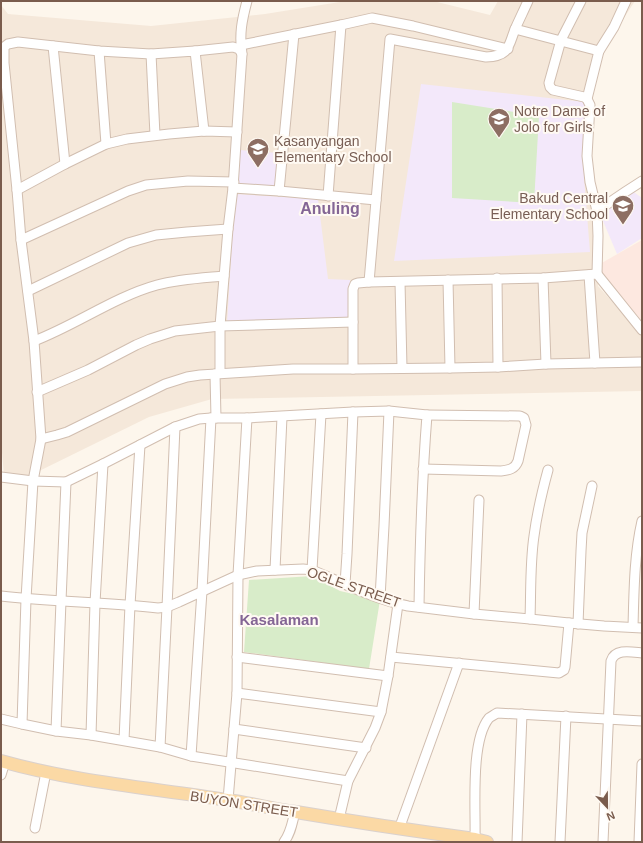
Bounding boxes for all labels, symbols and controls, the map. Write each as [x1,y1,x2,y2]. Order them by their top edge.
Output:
place label: Notre Dame of Jolo for Girls [514,103,605,135]
school or university icon: Notre Dame of Jolo for Girls [486,106,512,139]
place label: Kasanyangan Elementary School [274,133,392,165]
school or university icon: Kasanyangan Elementary School [245,136,271,169]
place label: Bakud Central Elementary School [490,190,608,222]
school or university icon: Bakud Central Elementary School [610,193,636,226]
district label: Anuling [300,200,360,217]
street label: OGLE STREET [305,563,403,611]
district label: Kasalaman [239,611,319,628]
north arrow [587,787,627,827]
street label: BUYON STREET [189,788,299,820]
text: N [605,809,617,823]

